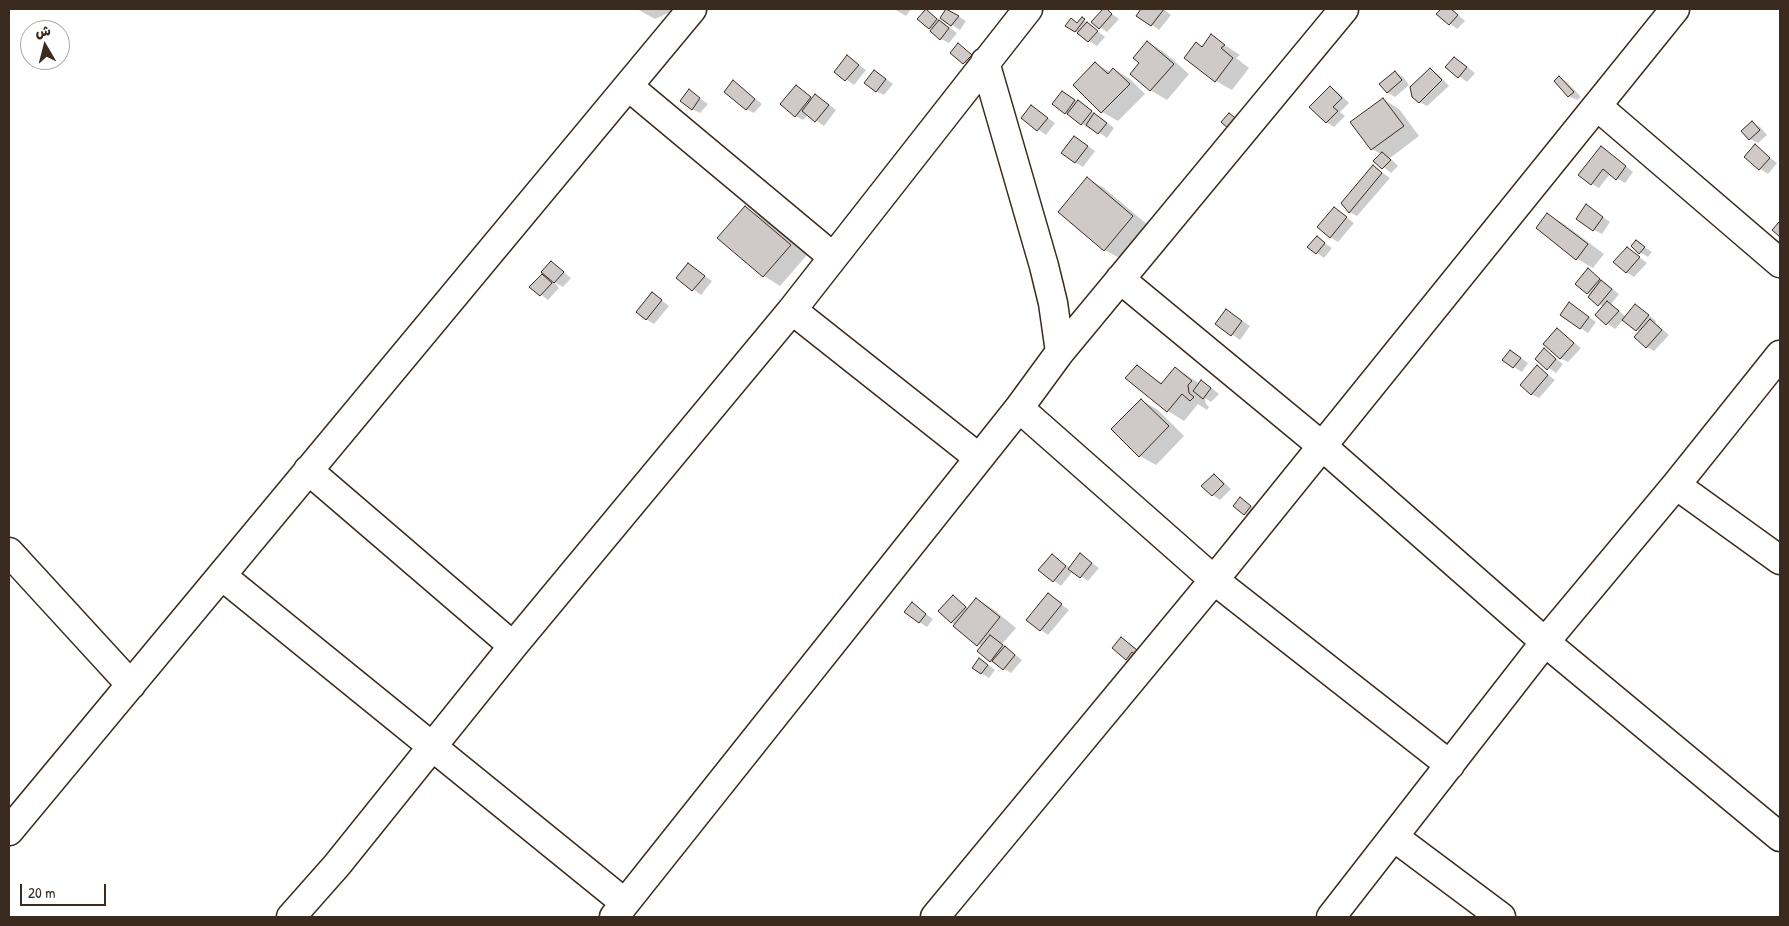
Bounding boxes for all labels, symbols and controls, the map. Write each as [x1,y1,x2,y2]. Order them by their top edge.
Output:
north arrow [20,20,70,70]
text: ش [34,20,52,41]
scale bar [22,874,109,906]
text: 20 m [28,882,55,903]

